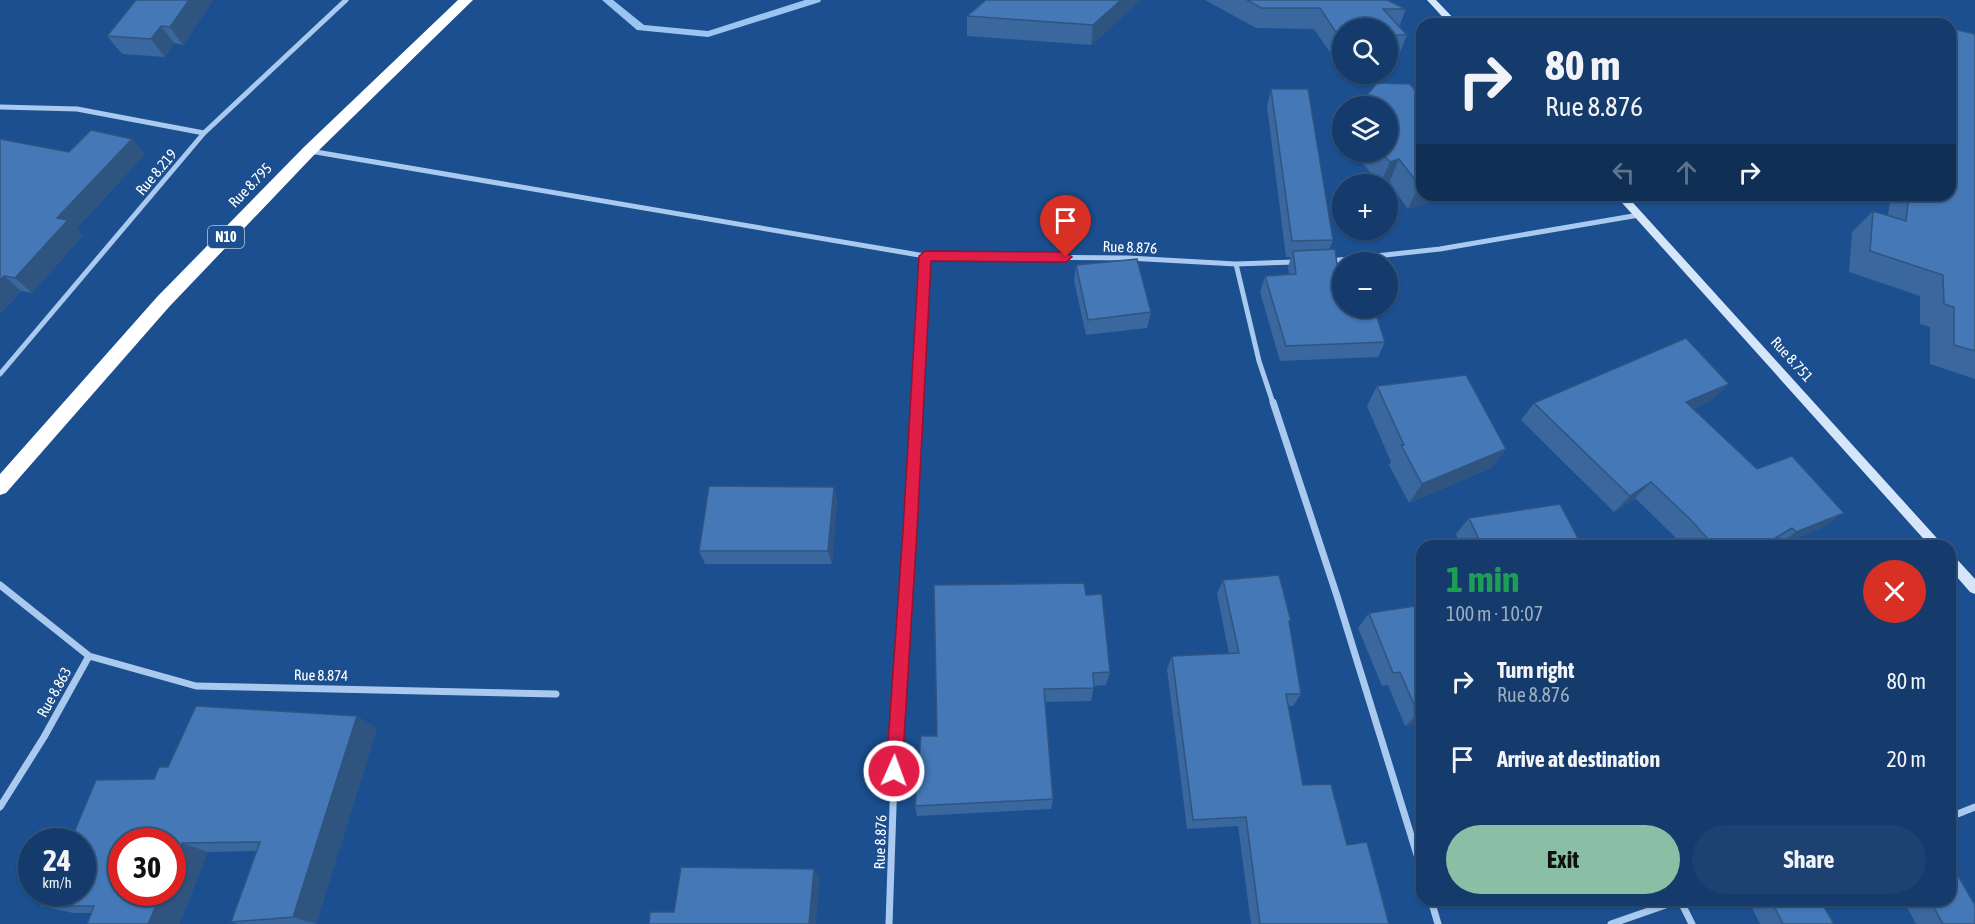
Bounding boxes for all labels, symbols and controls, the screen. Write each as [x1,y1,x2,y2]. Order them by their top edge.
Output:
map controls [1332,18,1398,318]
button: search [1332,18,1398,84]
text: 80 m [1545,41,1620,89]
icon: right [1446,42,1524,120]
text: Rue 8.876 [1545,91,1643,122]
button: layers [1332,96,1398,162]
street label: Rue 8.219 [132,146,180,198]
icon: left [1607,156,1640,189]
icon: ahead [1670,156,1703,189]
icon: right [1733,156,1766,189]
street label: Rue 8.795 [225,159,275,211]
button: + [1332,174,1398,240]
pin [1040,195,1091,257]
icon: arrive [1049,204,1082,237]
road number: N10 [208,226,244,248]
street label: Rue 8.876 [1102,238,1158,256]
button: − [1332,252,1398,318]
street label: Rue 8.751 [1767,333,1817,385]
text: 1 min [1446,558,1520,600]
button: close [1863,560,1926,623]
text: 100 m · 10:07 [1446,602,1543,625]
text: Turn right [1497,657,1574,683]
street label: Rue 8.863 [33,664,75,720]
icon: right [1446,665,1479,698]
street label: Rue 8.874 [294,666,348,684]
text: 80 m [1886,668,1926,694]
text: Rue 8.876 [1497,683,1570,706]
position arrow [862,739,926,803]
icon: arrive [1446,743,1479,776]
text: Arrive at destination [1497,746,1660,772]
text: 20 m [1886,746,1926,772]
street label: Rue 8.876 [871,814,889,870]
button: Exit [1446,825,1680,894]
button: Share [1692,825,1926,894]
speed limit sign: 30 [108,828,186,906]
text: 24 [43,843,71,877]
text: km/h [42,874,72,891]

